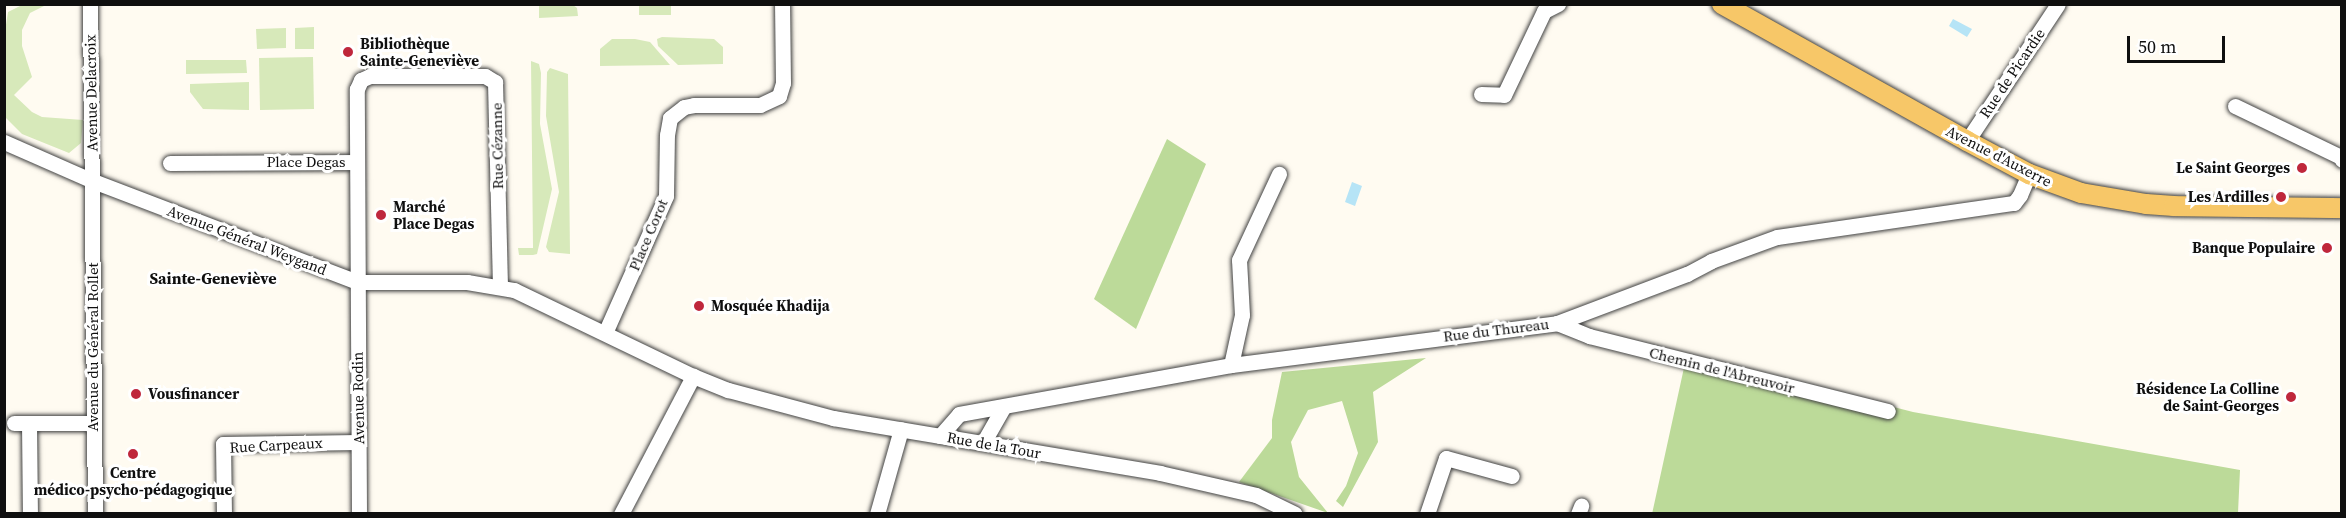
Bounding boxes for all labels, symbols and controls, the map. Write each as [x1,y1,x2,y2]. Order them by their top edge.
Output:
scale bar [2130,24,2228,62]
street label: Rue de Picardie [1975,25,2049,121]
street label: Avenue Delacroix [81,34,101,152]
place label: Bibliothèque Sainte-Geneviève [360,34,479,69]
text: 50 m [2138,34,2176,59]
marker: Bibliothèque Sainte-Geneviève [341,45,355,59]
street label: Rue Cézanne [487,103,507,189]
street label: Avenue d'Auxerre [1943,122,2055,190]
street label: Place Degas [266,153,346,171]
place label: Le Saint Georges [2176,159,2290,177]
marker: Le Saint Georges [2295,161,2309,175]
place label: Les Ardilles [2188,188,2269,206]
marker: Les Ardilles [2274,190,2288,204]
street label: Place Corot [625,196,671,274]
place label: Marché Place Degas [393,197,474,232]
street label: Avenue Général Weygand [164,201,330,279]
marker: Marché Place Degas [374,208,388,222]
place label: Banque Populaire [2192,239,2315,257]
marker: Banque Populaire [2320,241,2334,255]
street label: Avenue du Général Rollet [84,263,102,431]
district label: Sainte-Geneviève [149,268,277,288]
place label: Mosquée Khadija [711,297,830,315]
marker: Mosquée Khadija [692,299,706,313]
street label: Rue du Thureau [1442,315,1550,345]
street label: Chemin de l'Abreuvoir [1647,343,1797,397]
street label: Avenue Rodin [348,352,368,444]
place label: Résidence La Colline de Saint-Georges [2136,379,2279,414]
place label: Vousfinancer [148,385,239,403]
marker: Vousfinancer [129,387,143,401]
marker: Résidence La Colline de Saint-Georges [2284,390,2298,404]
street label: Rue de la Tour [945,428,1043,462]
street label: Rue Carpeaux [229,434,323,456]
marker: Centre médico-psycho-pédagogique [126,447,140,461]
place label: Centre médico-psycho-pédagogique [34,463,232,498]

